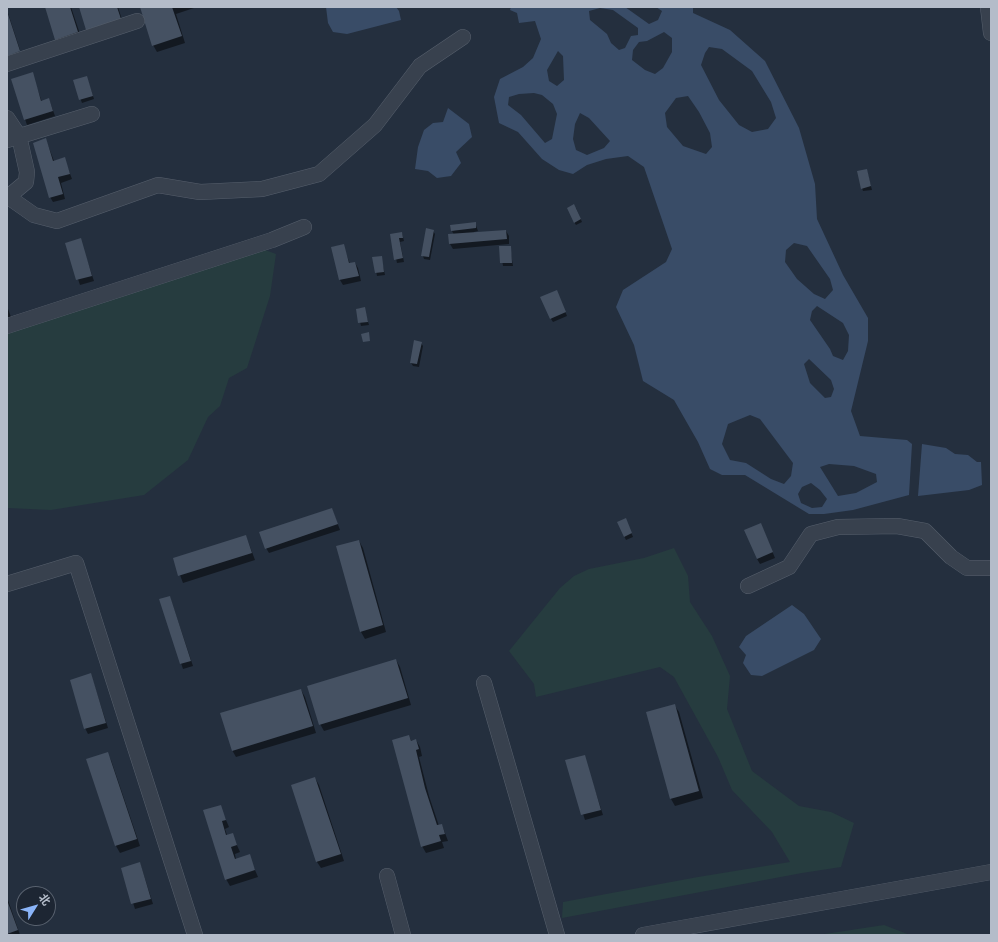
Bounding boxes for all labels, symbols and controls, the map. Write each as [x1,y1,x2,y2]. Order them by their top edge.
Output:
north arrow [16,886,56,926]
text: 北 [36,891,54,908]

